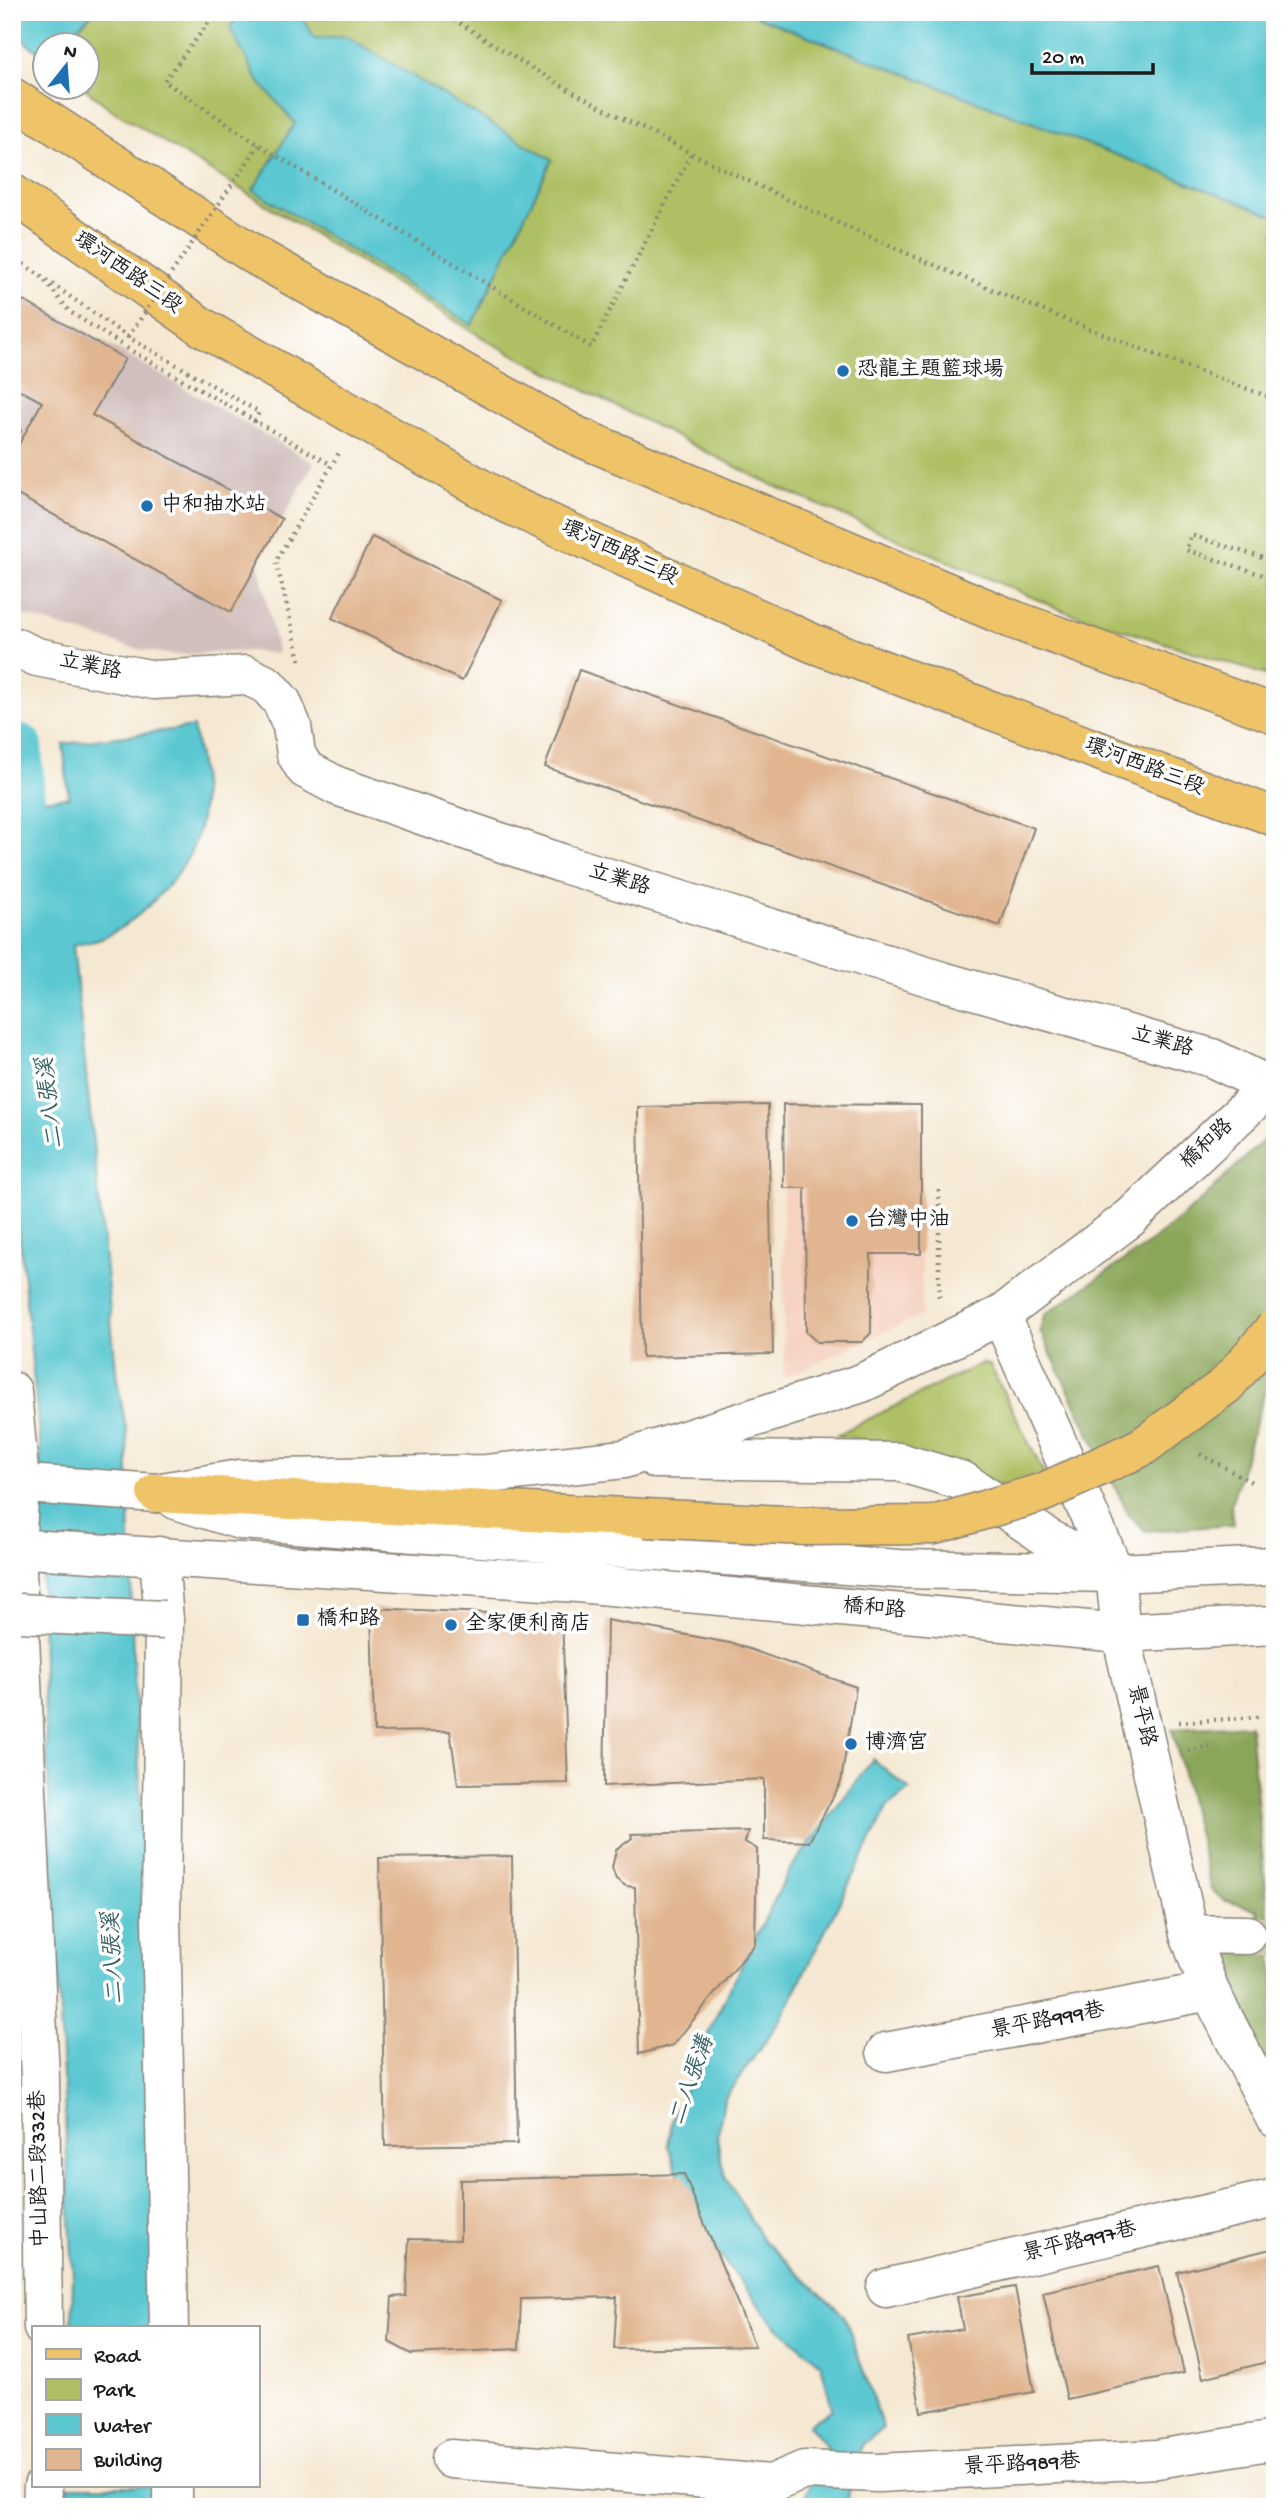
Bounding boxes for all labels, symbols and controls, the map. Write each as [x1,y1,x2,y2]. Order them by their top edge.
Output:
north arrow [32,32,102,102]
scale bar [1032,32,1152,76]
text: N [61,40,79,66]
text: 20 m [1042,47,1084,72]
street label: 環河西路三段 [68,226,187,320]
place label: 恐龍主題籃球場 [857,357,1004,384]
marker: 恐龍主題籃球場 [835,363,851,379]
place label: 中和抽水站 [161,492,266,519]
marker: 中和抽水站 [139,498,155,514]
street label: 環河西路三段 [557,514,682,592]
street label: 立業路 [57,647,124,687]
street label: 環河西路三段 [1081,732,1208,802]
street label: 立業路 [585,858,653,902]
street label: 立業路 [1128,1020,1196,1064]
water label: 二八張溪 [32,1054,71,1150]
street label: 橋和路 [1175,1113,1240,1176]
place label: 台灣中油 [866,1207,950,1234]
marker: 台灣中油 [844,1213,860,1229]
street label: 橋和路 [842,1593,907,1625]
place label: 橋和路 [317,1606,380,1633]
place label: 全家便利商店 [465,1611,591,1638]
marker: 橋和路 [295,1612,311,1628]
marker: 全家便利商店 [443,1617,459,1633]
street label: 景平路 [1121,1682,1161,1750]
place label: 博濟宮 [865,1730,928,1757]
marker: 博濟宮 [843,1736,859,1752]
water label: 二八張溪 [98,1909,131,2005]
street label: 景平路999巷 [989,1997,1107,2045]
water label: 二八張溝 [664,2031,721,2129]
street label: 中山路二段332巷 [25,2090,55,2248]
street label: 景平路997巷 [1020,2216,1139,2268]
legend [32,2326,259,2488]
text: Road [94,2346,142,2371]
text: Park [93,2380,137,2405]
text: Water [94,2416,152,2441]
street label: 景平路989巷 [963,2448,1081,2482]
text: Building [93,2450,163,2475]

